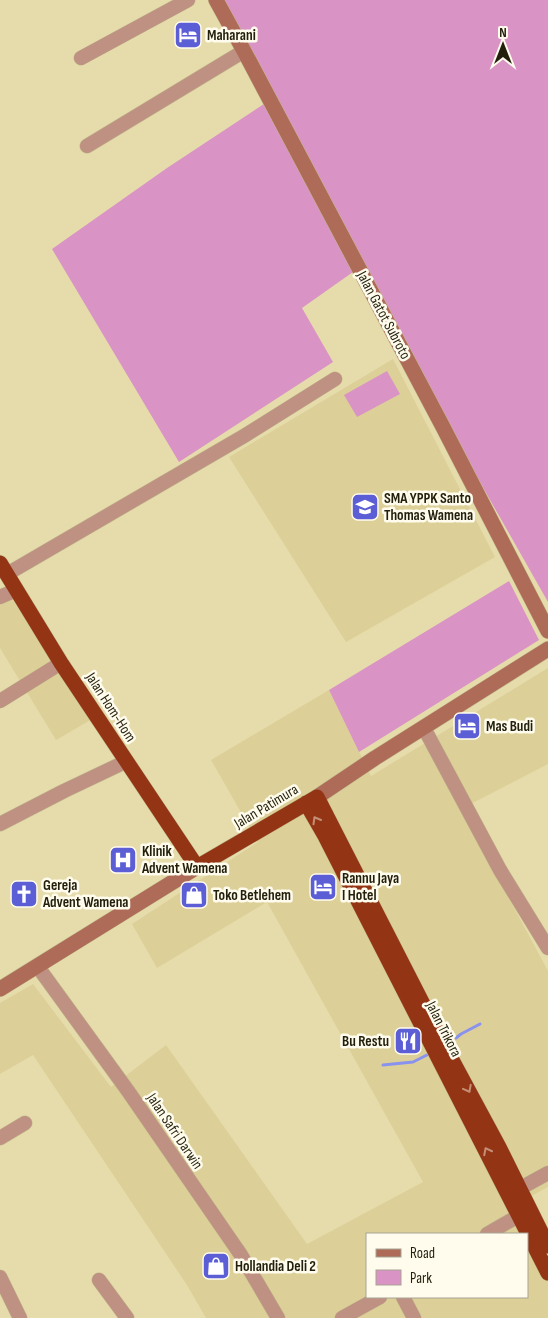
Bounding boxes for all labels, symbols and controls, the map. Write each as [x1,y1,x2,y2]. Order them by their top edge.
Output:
hotel icon: Maharani [173,20,203,50]
north arrow [478,20,528,70]
text: N [499,24,507,41]
place label: Maharani [207,26,256,45]
street label: Jalan Gatot Subroto [352,267,415,362]
place label: SMA YPPK Santo Thomas Wamena [384,489,473,525]
school or university icon: SMA YPPK Santo Thomas Wamena [350,492,380,522]
street label: Jalan Hom-Hom [81,668,140,745]
hotel icon: Mas Budi [452,711,482,741]
place label: Mas Budi [486,717,533,736]
street label: Jalan Patimura [230,780,302,833]
one-way arrow [312,817,322,826]
place label: Klinik Advent Wamena [141,842,227,878]
hospital icon: Klinik Advent Wamena [108,845,138,875]
place label: Rannu Jaya I Hotel [342,869,399,905]
hotel icon: Rannu Jaya I Hotel [308,872,338,902]
place label: Gereja Advent Wamena [42,876,128,912]
church icon: Gereja Advent Wamena [9,879,39,909]
shop icon: Toko Betlehem [179,880,209,910]
place label: Toko Betlehem [213,886,291,905]
street label: Jalan Trikora [421,997,466,1060]
restaurant icon: Bu Restu [393,1026,423,1056]
place label: Bu Restu [342,1032,389,1051]
one-way arrow [462,1083,472,1092]
street label: Jalan Safri Darwin [142,1089,207,1173]
one-way arrow [483,1148,493,1157]
legend [366,1233,528,1298]
text: Road [410,1244,435,1263]
shop icon: Hollandia Deli 2 [201,1251,231,1281]
place label: Hollandia Deli 2 [235,1257,316,1276]
text: Park [410,1269,432,1288]

